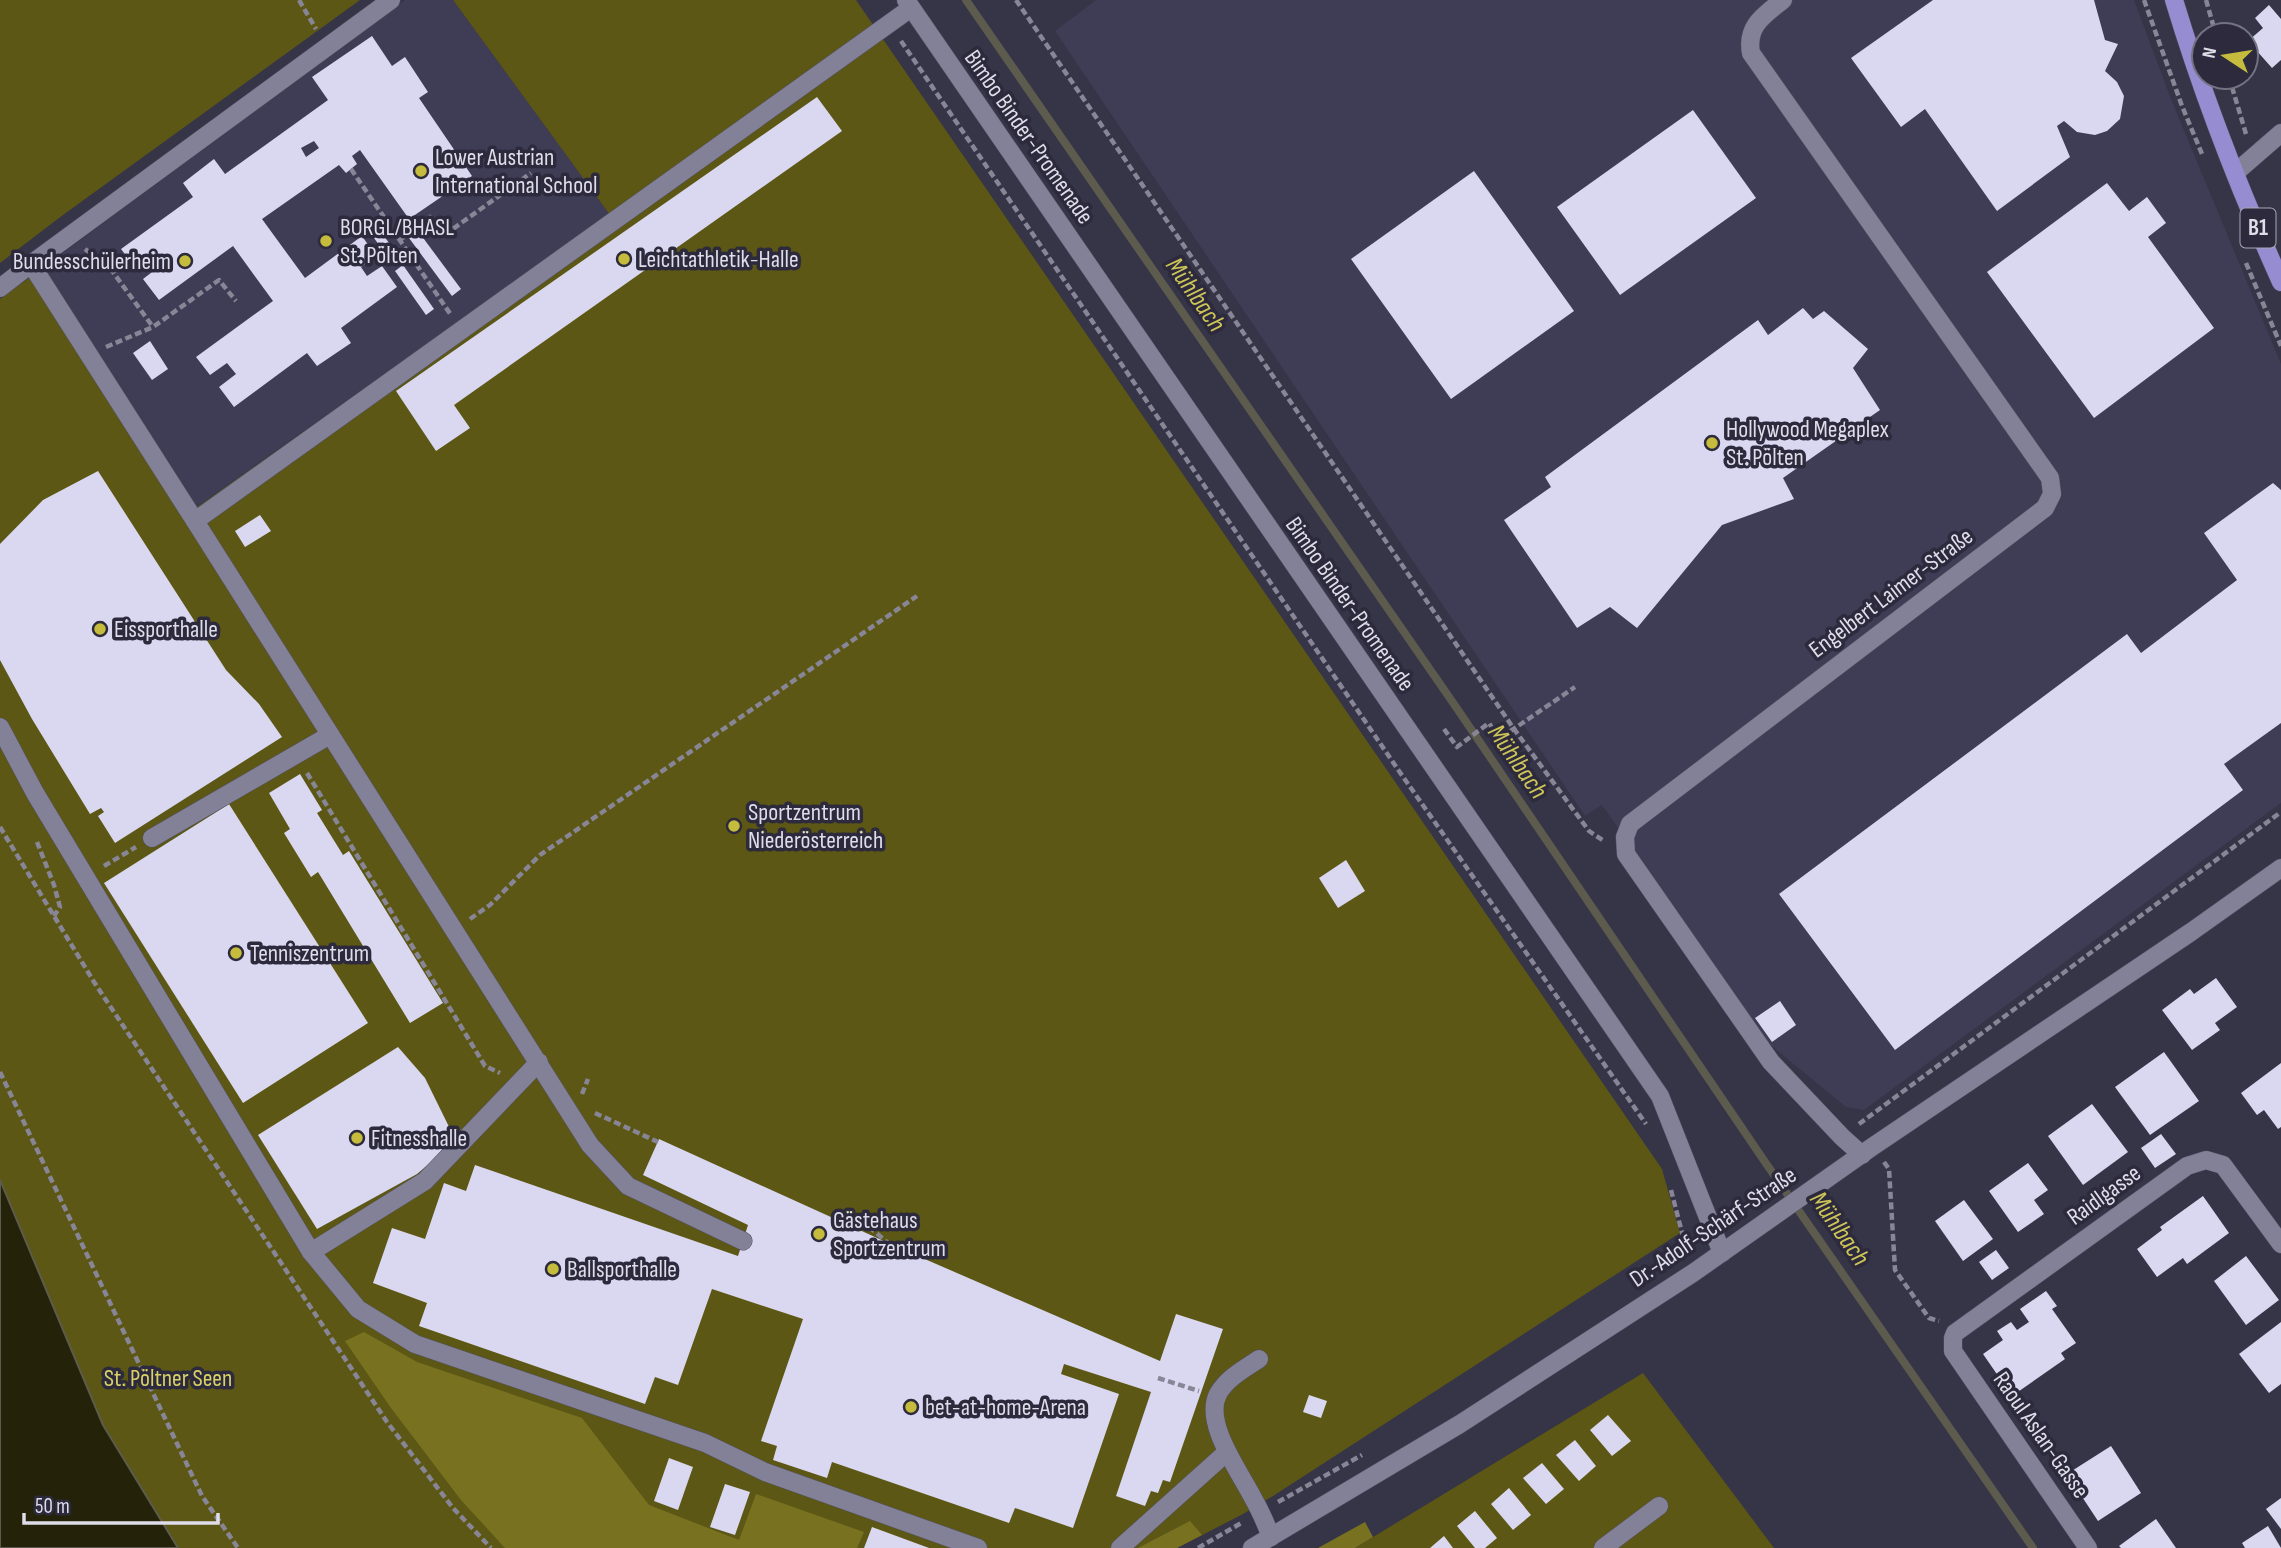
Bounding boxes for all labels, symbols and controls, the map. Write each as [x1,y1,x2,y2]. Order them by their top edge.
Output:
north arrow [2190,21,2260,91]
street label: Bimbo Binder-Promenade [958,44,1100,230]
text: N [2198,45,2222,60]
place label: Lower Austrian International School [435,143,598,200]
marker: Lower Austrian International School [413,163,429,179]
road number: B1 [2240,208,2276,247]
place label: BORGL/BHASL St. Pölten [340,213,454,270]
marker: BORGL/BHASL St. Pölten [318,233,334,249]
place label: Leichtathletik-Halle [638,245,799,274]
place label: Bundesschülerheim [13,247,171,276]
marker: Leichtathletik-Halle [616,251,632,267]
water label: Mühlbach [1158,252,1232,338]
marker: Bundesschülerheim [177,253,193,269]
place label: Hollywood Megaplex St. Pölten [1726,415,1889,472]
marker: Hollywood Megaplex St. Pölten [1704,435,1720,451]
street label: Bimbo Binder-Promenade [1279,511,1421,697]
street label: Engelbert Laimer-Straße [1803,522,1979,664]
place label: Eissporthalle [114,615,218,644]
marker: Eissporthalle [92,621,108,637]
water label: Mühlbach [1480,719,1554,805]
place label: Sportzentrum Niederösterreich [748,798,883,855]
marker: Sportzentrum Niederösterreich [726,818,742,834]
place label: Tenniszentrum [250,939,369,968]
marker: Tenniszentrum [228,945,244,961]
place label: Fitnesshalle [371,1124,467,1153]
marker: Fitnesshalle [349,1130,365,1146]
street label: Raidlgasse [2061,1159,2147,1231]
street label: Dr.-Adolf-Schärf-Straße [1624,1160,1802,1294]
water label: Mühlbach [1802,1186,1876,1272]
place label: Gästehaus Sportzentrum [833,1206,946,1263]
marker: Gästehaus Sportzentrum [811,1226,827,1242]
place label: Ballsporthalle [567,1255,677,1284]
marker: Ballsporthalle [545,1261,561,1277]
park label: St. Pöltner Seen [104,1364,232,1393]
street label: Raoul Aslan-Gasse [1987,1366,2095,1504]
place label: bet-at-home-Arena [925,1393,1086,1422]
marker: bet-at-home-Arena [903,1399,919,1415]
scale bar [24,1482,219,1526]
text: 50 m [35,1494,70,1519]

